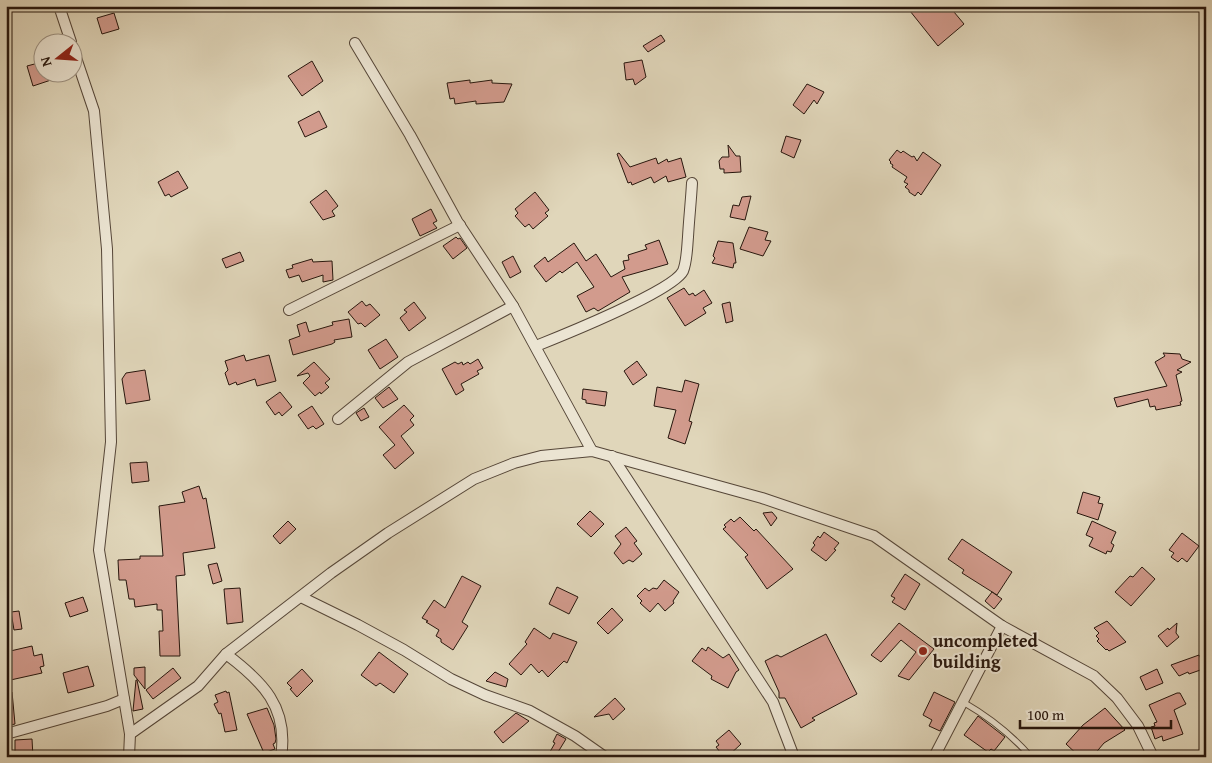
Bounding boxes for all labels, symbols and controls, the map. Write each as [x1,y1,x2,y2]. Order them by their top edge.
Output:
north arrow [32,32,82,82]
text: N [34,54,56,69]
place label: uncompleted building [933,627,1039,675]
marker: uncompleted building [917,645,929,657]
scale bar [1020,698,1171,730]
text: 100 m [1027,704,1065,725]

